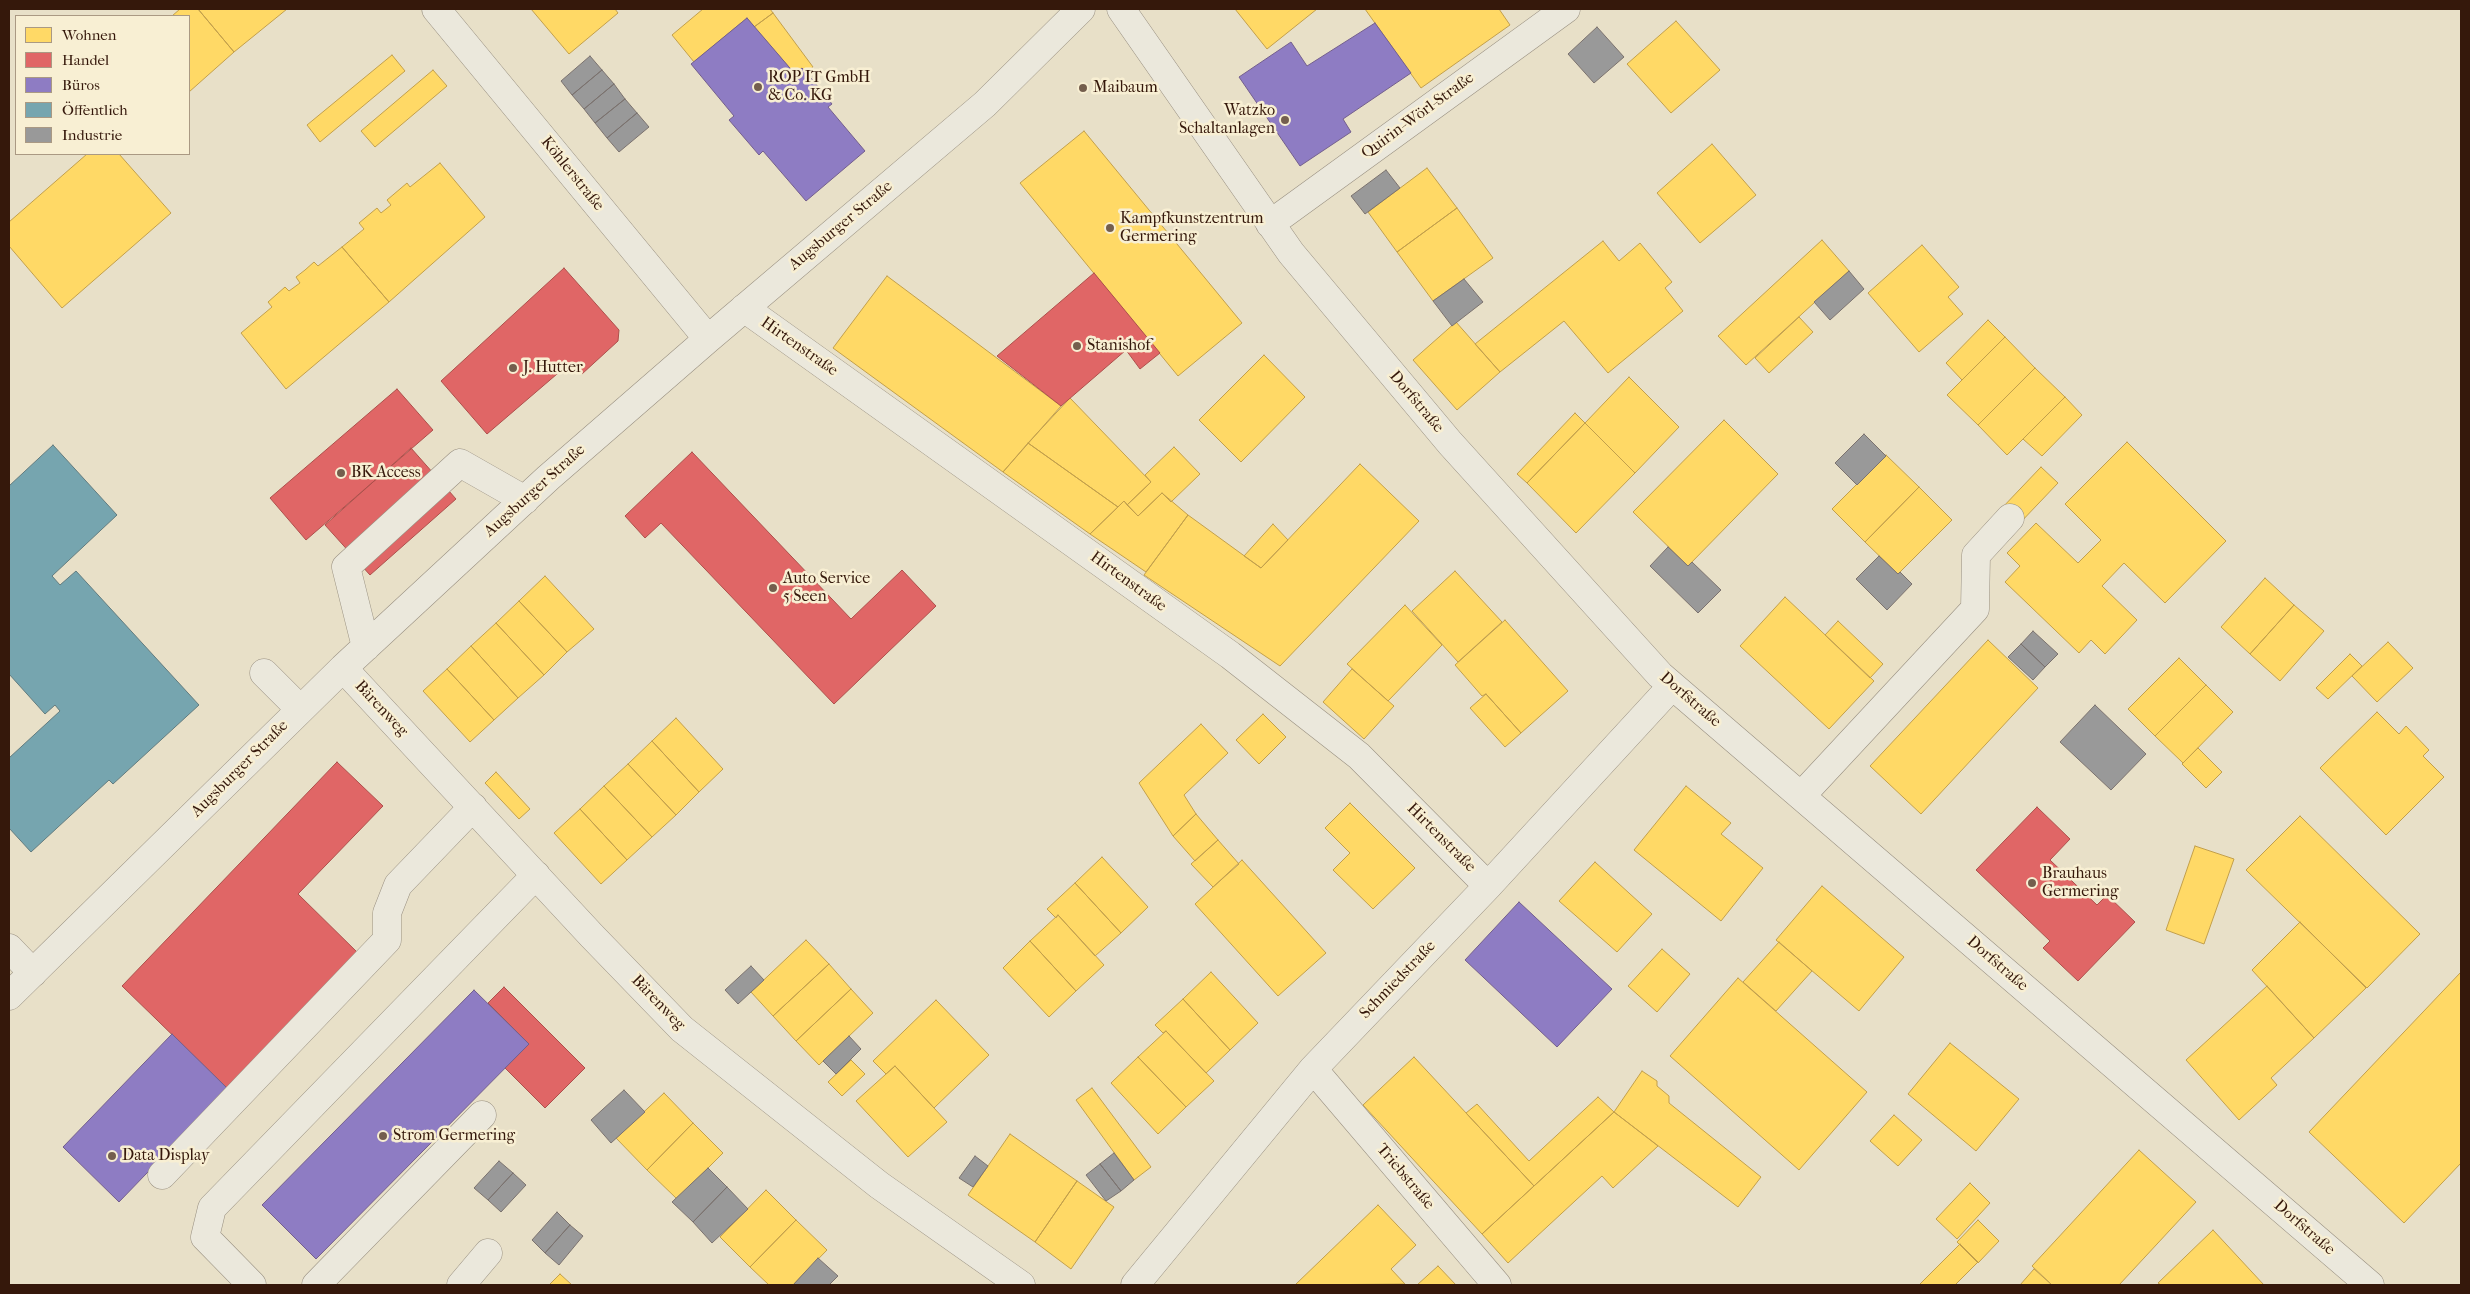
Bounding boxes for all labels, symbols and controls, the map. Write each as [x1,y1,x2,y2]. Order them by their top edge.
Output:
legend [15,15,190,155]
text: Wohnen [62,26,116,44]
text: Handel [62,51,109,69]
place label: ROP IT GmbH & Co. KG [768,68,871,106]
street label: Quirin-Wörl-Straße [1358,69,1478,163]
text: Büros [62,76,100,94]
place label: Maibaum [1093,78,1158,98]
marker: ROP IT GmbH & Co. KG [752,81,764,93]
marker: Maibaum [1077,82,1089,94]
text: Öffentlich [62,101,128,119]
place label: Watzko Schaltanlagen [1179,101,1275,139]
marker: Watzko Schaltanlagen [1279,114,1291,126]
text: Industrie [62,126,122,144]
street label: Köhlerstraße [536,133,608,215]
street label: Augsburger Straße [785,177,897,275]
place label: Kampfkunstzentrum Germering [1120,209,1264,247]
marker: Kampfkunstzentrum Germering [1104,222,1116,234]
street label: Hirtenstraße [757,313,841,381]
place label: Stanishof [1087,336,1150,356]
marker: Stanishof [1071,340,1083,352]
place label: J. Hutter [523,358,583,378]
marker: J. Hutter [507,362,519,374]
street label: Dorfstraße [1385,367,1447,437]
street label: Augsburger Straße [481,441,589,541]
place label: BK Access [351,463,421,483]
marker: BK Access [335,467,347,479]
street label: Hirtenstraße [1086,548,1170,616]
place label: Auto Service 5 Seen [783,569,870,607]
marker: Auto Service 5 Seen [767,582,779,594]
street label: Dorfstraße [1655,668,1725,732]
street label: Bärenweg [350,677,412,741]
street label: Augsburger Straße [187,716,293,822]
street label: Hirtenstraße [1402,799,1480,877]
place label: Brauhaus Germering [2042,864,2119,902]
marker: Brauhaus Germering [2026,877,2038,889]
street label: Dorfstraße [1962,932,2032,996]
street label: Schmiedstraße [1356,937,1440,1023]
street label: Bärenweg [627,971,689,1035]
place label: Strom Germering [393,1126,515,1146]
marker: Strom Germering [377,1130,389,1142]
street label: Triebstraße [1372,1140,1438,1214]
place label: Data Display [122,1146,210,1166]
marker: Data Display [106,1150,118,1162]
street label: Dorfstraße [2269,1196,2339,1260]

